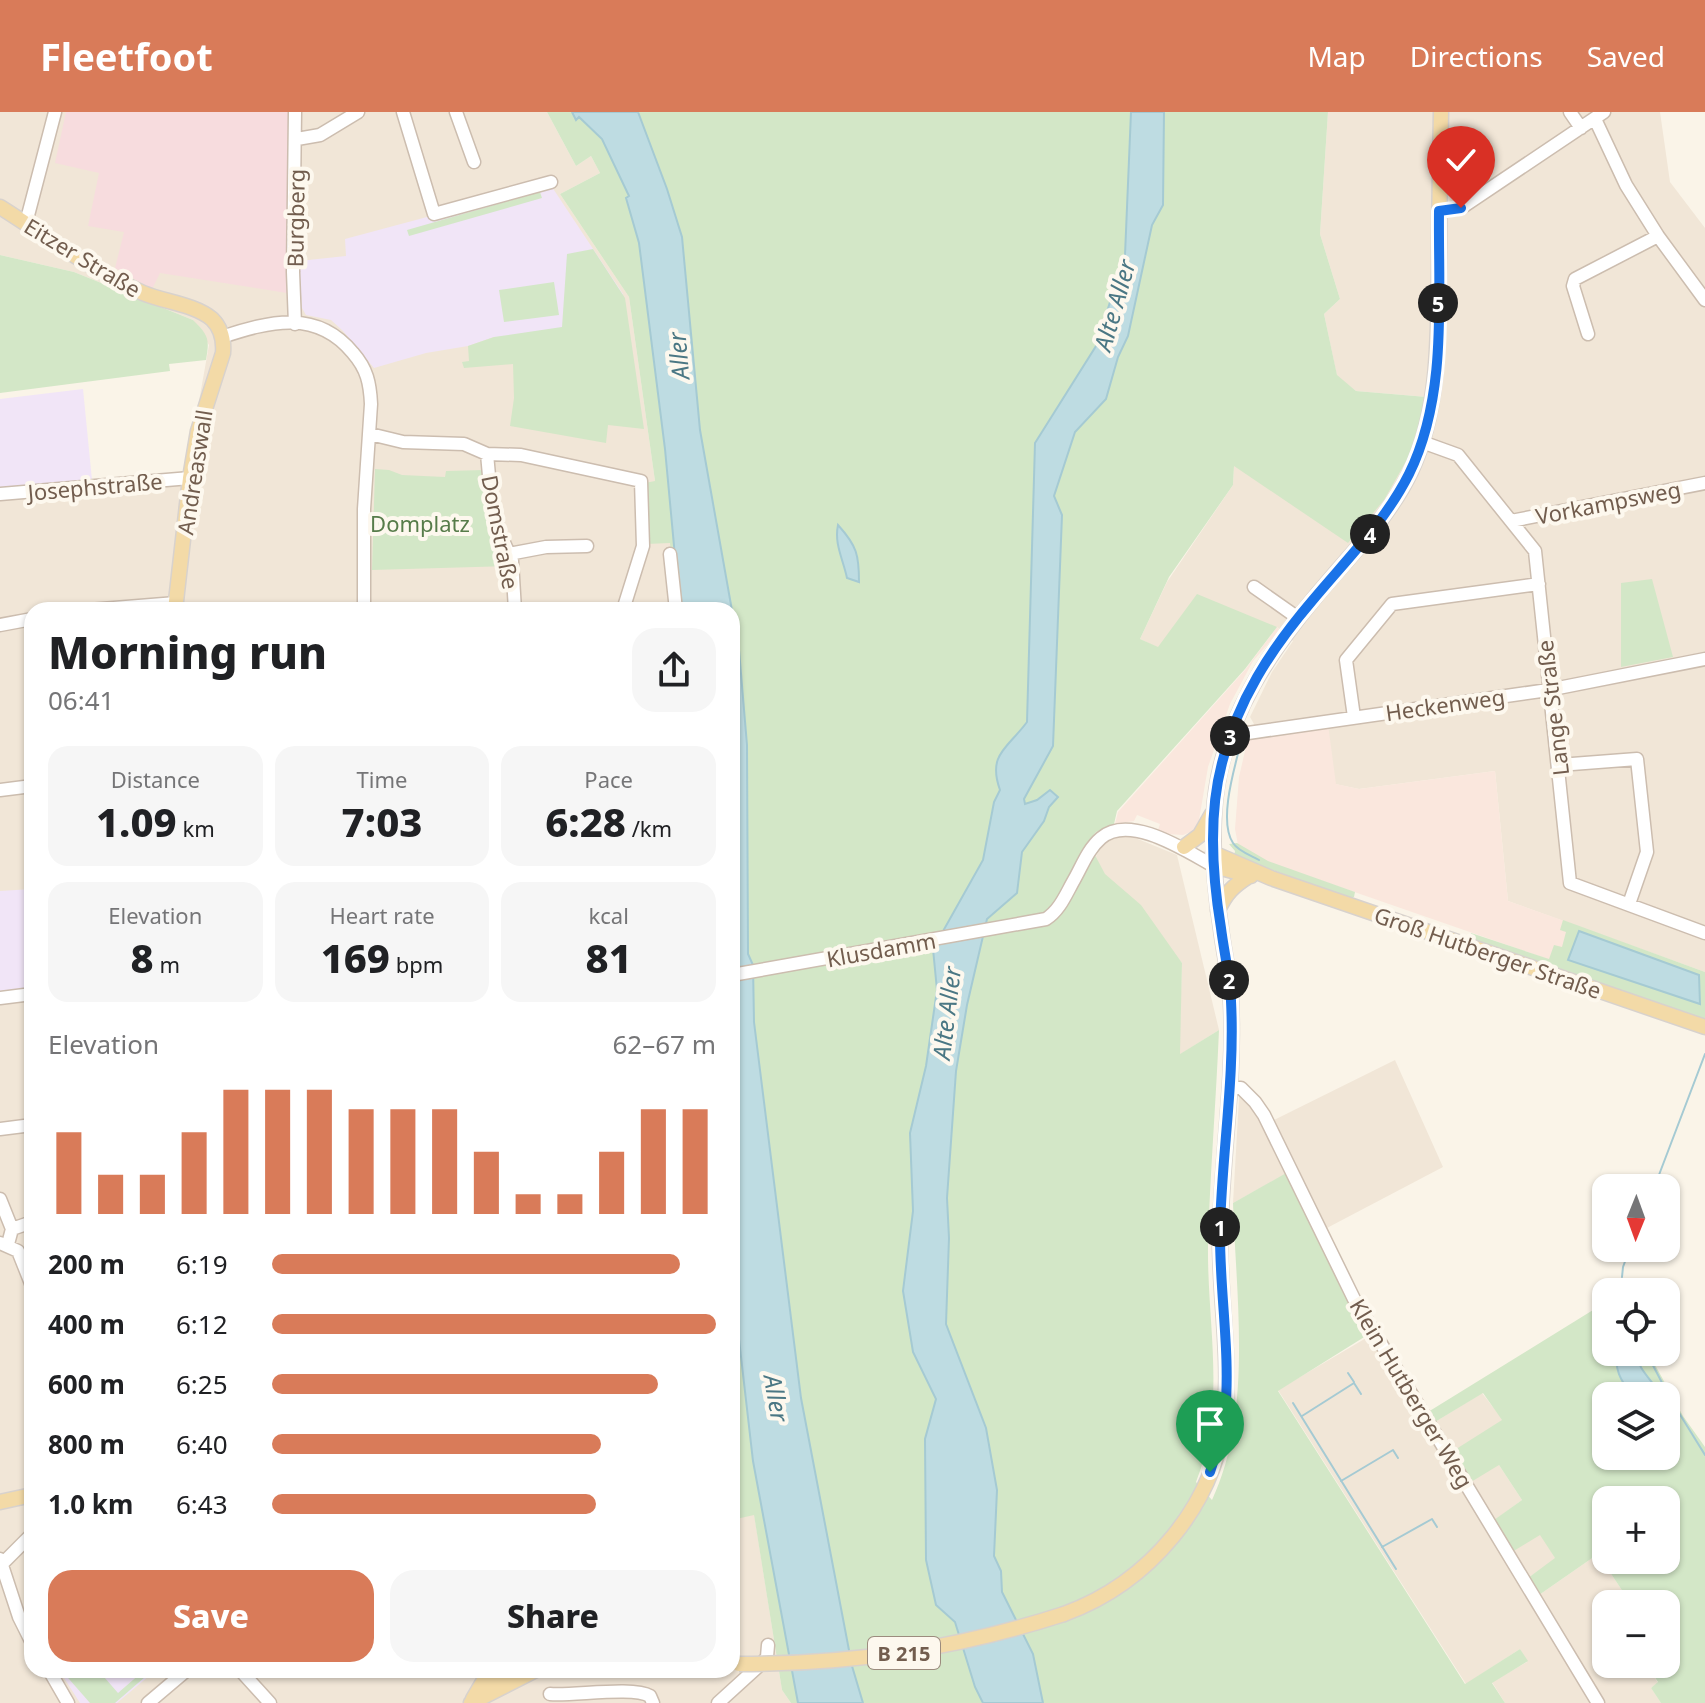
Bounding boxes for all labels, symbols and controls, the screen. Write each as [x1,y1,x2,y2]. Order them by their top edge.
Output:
text: Fleetfoot [40,30,213,82]
text: Map [1307,37,1366,75]
text: Directions [1410,37,1543,75]
text: Saved [1587,37,1665,75]
pin [1427,126,1495,208]
icon: check [1439,138,1483,182]
street label: Burgberg [279,168,311,268]
street label: Eitzer Straße [19,210,147,304]
water label: Alte Aller [1085,254,1143,356]
pin: 5 [1418,283,1458,323]
text: 5 [1432,288,1444,318]
water label: Aller [659,330,697,383]
street label: Andreaswall [169,407,219,537]
street label: Josephstraße [24,465,164,507]
street label: Domstraße [475,472,527,592]
street label: Vorkampsweg [1533,473,1683,531]
park label: Domplatz [370,508,470,538]
pin: 4 [1350,514,1390,554]
text: 4 [1364,519,1376,549]
text: Morning run [48,622,327,682]
button: share [632,628,716,712]
street label: Lange Straße [1529,638,1575,778]
street label: Heckenweg [1383,681,1507,727]
text: 06:41 [48,682,114,718]
pin: 3 [1210,716,1250,756]
text: 3 [1224,721,1236,751]
text: Distance [111,764,200,794]
text: Time [357,764,407,794]
text: Pace [584,764,633,794]
text: 1.09 [96,794,177,849]
text: 7:03 [342,794,422,849]
text: 6:28 [545,794,626,849]
text: km [177,813,215,843]
text: /km [626,813,672,843]
street label: Groß Hutberger Straße [1370,899,1606,1005]
text: Elevation [108,900,202,930]
text: Heart rate [329,900,435,930]
text: kcal [589,900,629,930]
street label: Klusdamm [824,925,938,973]
text: 8 [131,930,154,985]
text: 169 [321,930,390,985]
text: 81 [586,930,632,985]
text: m [154,949,180,979]
text: bpm [390,949,443,979]
pin: 2 [1209,960,1249,1000]
water label: Alte Aller [924,963,968,1063]
text: 2 [1223,965,1235,995]
text: Elevation [48,1026,159,1062]
text: 62–67 m [612,1026,716,1062]
north arrow [1592,1174,1680,1262]
map controls [1592,1174,1680,1678]
pin: 1 [1200,1207,1240,1247]
text: 1 [1214,1212,1226,1242]
text: 200 m [48,1246,125,1282]
text: 6:19 [176,1246,228,1282]
button: locate [1592,1278,1680,1366]
street label: Klein Hutberger Weg [1344,1293,1480,1493]
text: 400 m [48,1306,125,1342]
text: 6:12 [176,1306,228,1342]
text: 600 m [48,1366,125,1402]
text: 6:25 [176,1366,228,1402]
water label: Aller [756,1370,798,1426]
button: layers [1592,1382,1680,1470]
pin [1176,1390,1244,1472]
icon: arrive [1188,1402,1232,1446]
text: 800 m [48,1426,125,1462]
text: 6:40 [176,1426,228,1462]
text: 1.0 km [48,1486,133,1522]
text: 6:43 [176,1486,228,1522]
button: + [1592,1486,1680,1574]
button: Save [48,1570,374,1662]
button: Share [390,1570,716,1662]
button: − [1592,1590,1680,1678]
road number: B 215 [868,1637,940,1669]

